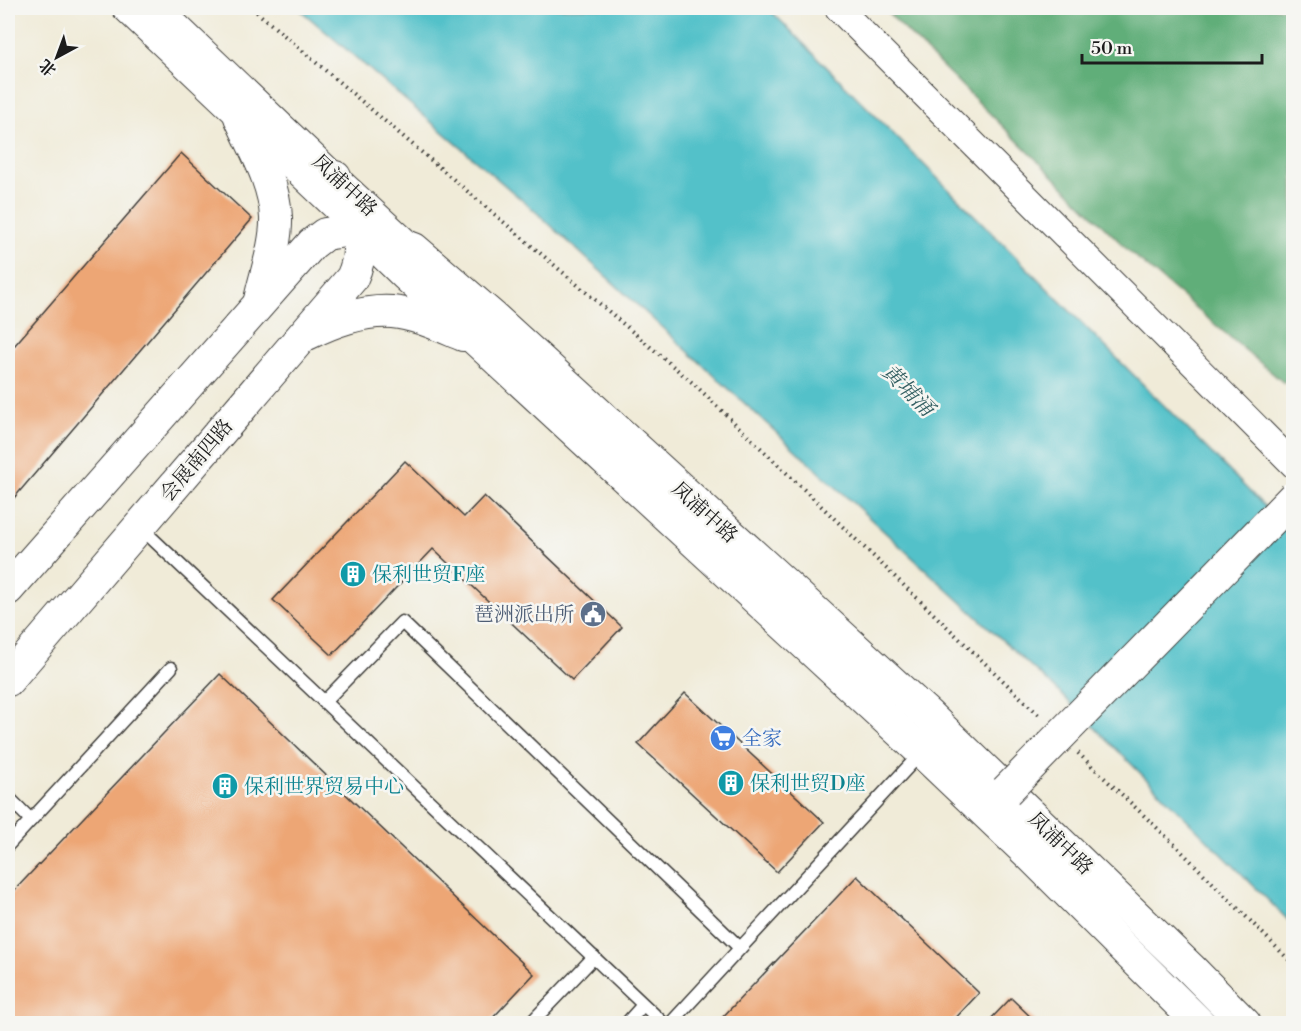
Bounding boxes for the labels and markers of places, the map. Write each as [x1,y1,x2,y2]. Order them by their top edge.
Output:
building icon: 保利世贸F座 [338,559,368,589]
place label: 保利世贸F座 [372,563,485,588]
public building icon: 琶洲派出所 [578,599,608,629]
place label: 琶洲派出所 [474,603,574,628]
supermarket icon: 全家 [708,723,738,753]
place label: 全家 [742,727,782,752]
building icon: 保利世贸D座 [716,768,746,798]
building icon: 保利世界贸易中心 [210,771,240,801]
place label: 保利世贸D座 [750,772,866,797]
place label: 保利世界贸易中心 [244,775,404,800]

